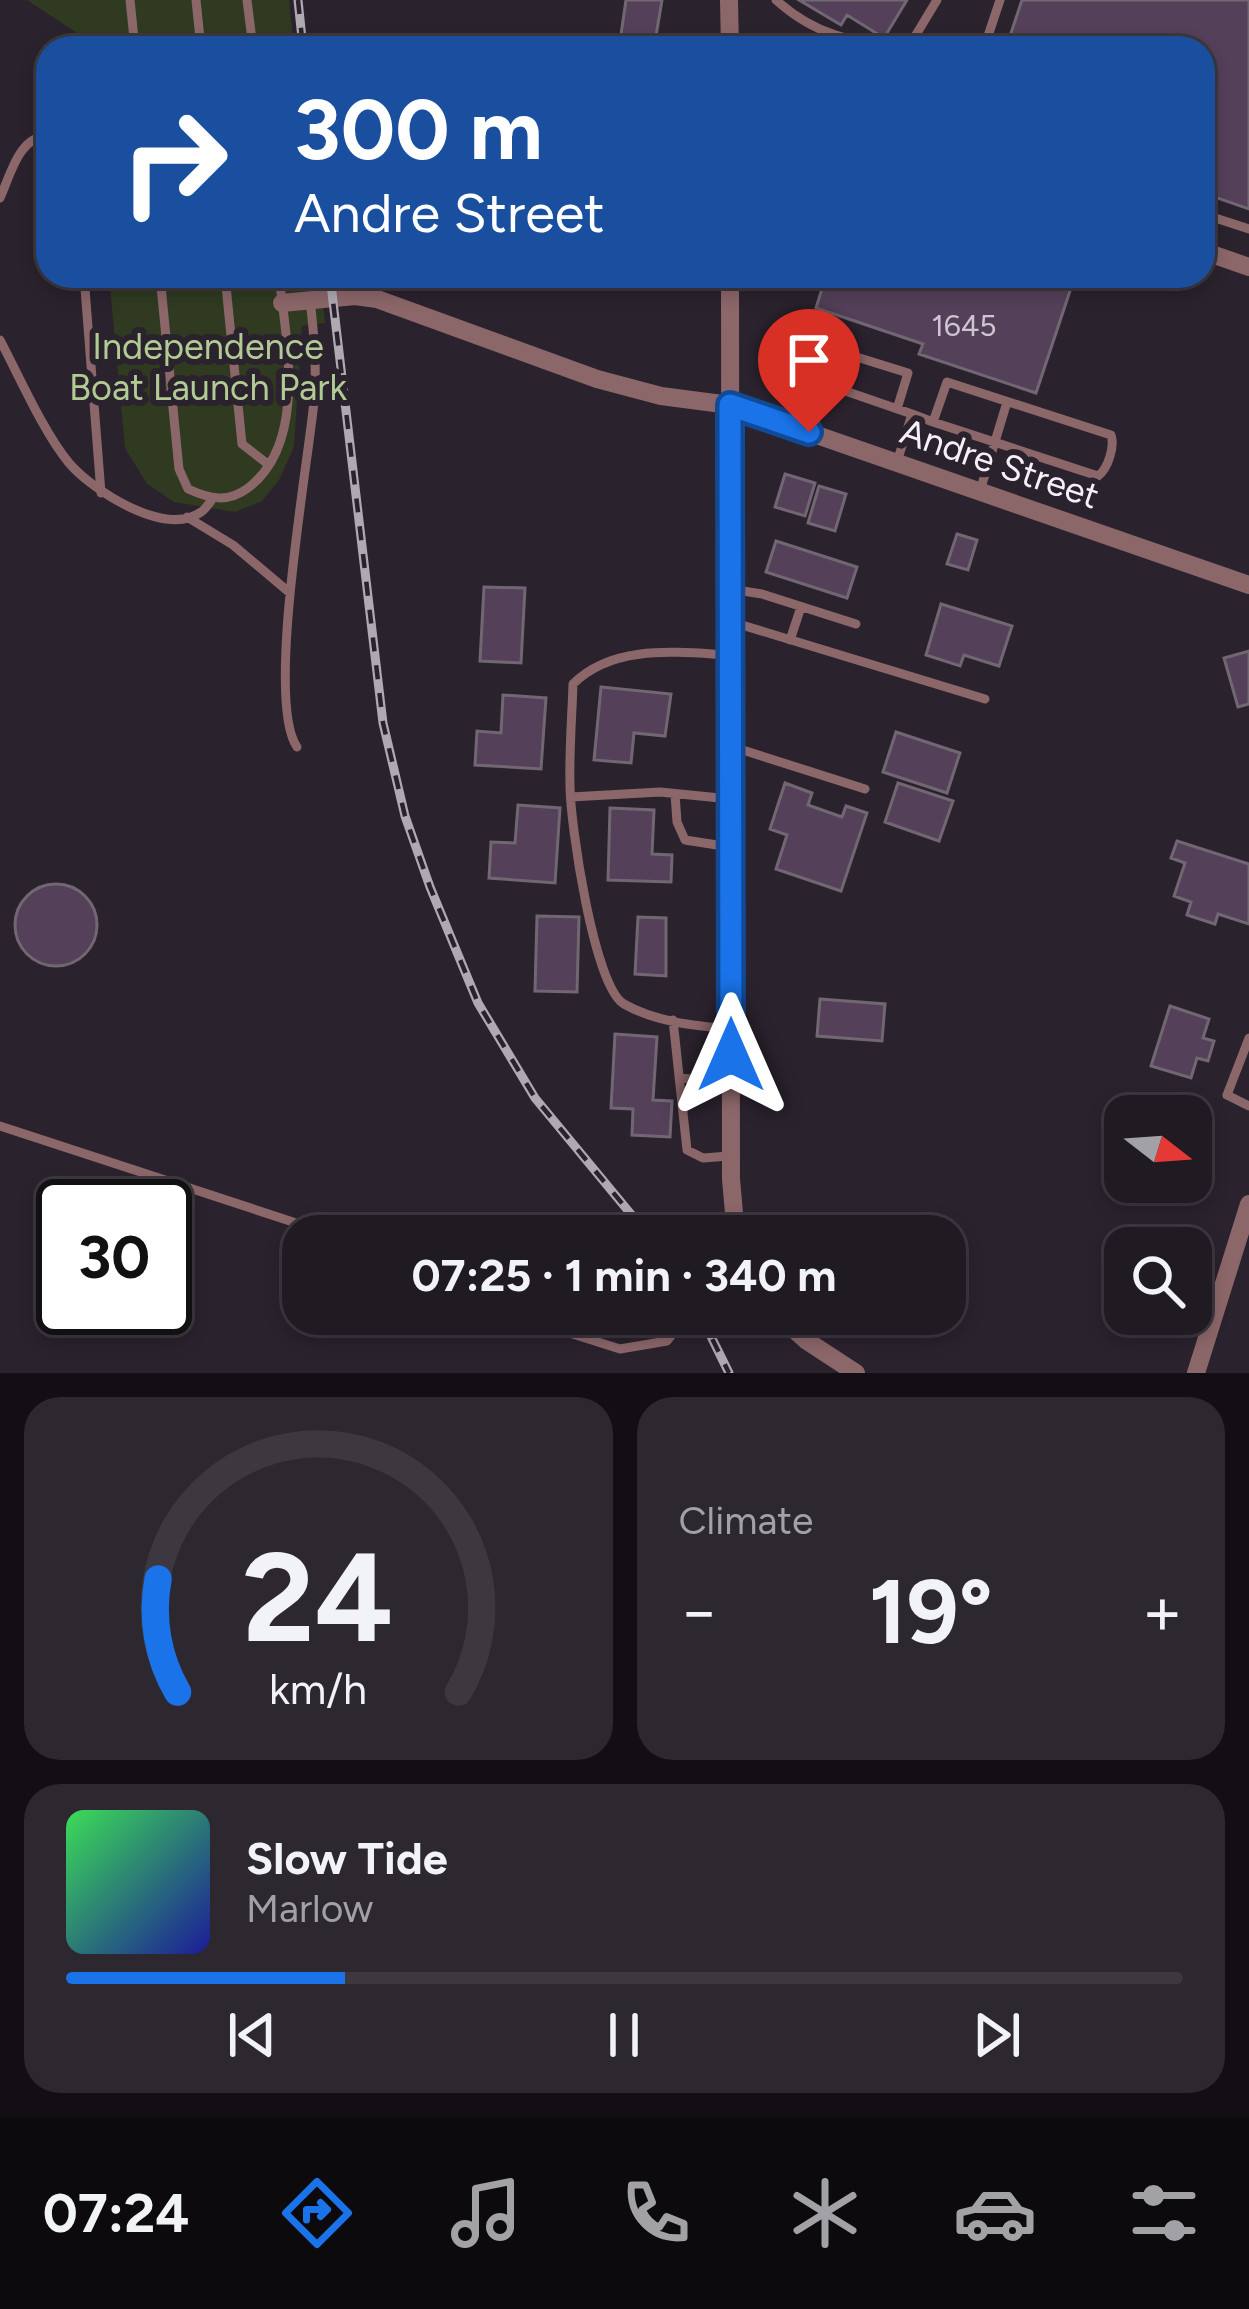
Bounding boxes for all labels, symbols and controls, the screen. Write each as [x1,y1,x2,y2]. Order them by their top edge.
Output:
text: 300 m [294,79,543,180]
icon: right [96,84,252,240]
text: Andre Street [294,181,605,246]
house number: 1645 [931,307,997,344]
pin [758,309,860,432]
park label: Independence Boat Launch Park [69,325,347,409]
icon: arrive [776,327,842,393]
street label: Andre Street [895,409,1105,518]
position arrow [668,992,794,1118]
north arrow [1104,1095,1212,1203]
map controls [1104,1095,1212,1335]
speed limit sign: 30 [36,1179,192,1335]
button: search [1104,1227,1212,1335]
text: 07:25 · 1 min · 340 m [411,1248,837,1302]
text: Climate [679,1497,813,1544]
text: 24 [243,1522,394,1672]
text: 19° [869,1557,993,1666]
text: − [679,1571,720,1651]
text: + [1142,1571,1183,1651]
text: km/h [269,1662,367,1714]
text: Slow Tide [246,1831,448,1885]
text: Marlow [246,1885,373,1932]
icon: previous [219,2002,285,2068]
icon: pause [591,2002,657,2068]
icon: next [964,2002,1030,2068]
icon: directions [275,2171,359,2255]
icon: music [444,2171,528,2255]
icon: phone [614,2171,698,2255]
icon: climate [783,2171,867,2255]
icon: car [953,2171,1037,2255]
icon: filters [1122,2171,1206,2255]
text: 07:24 [43,2181,189,2246]

